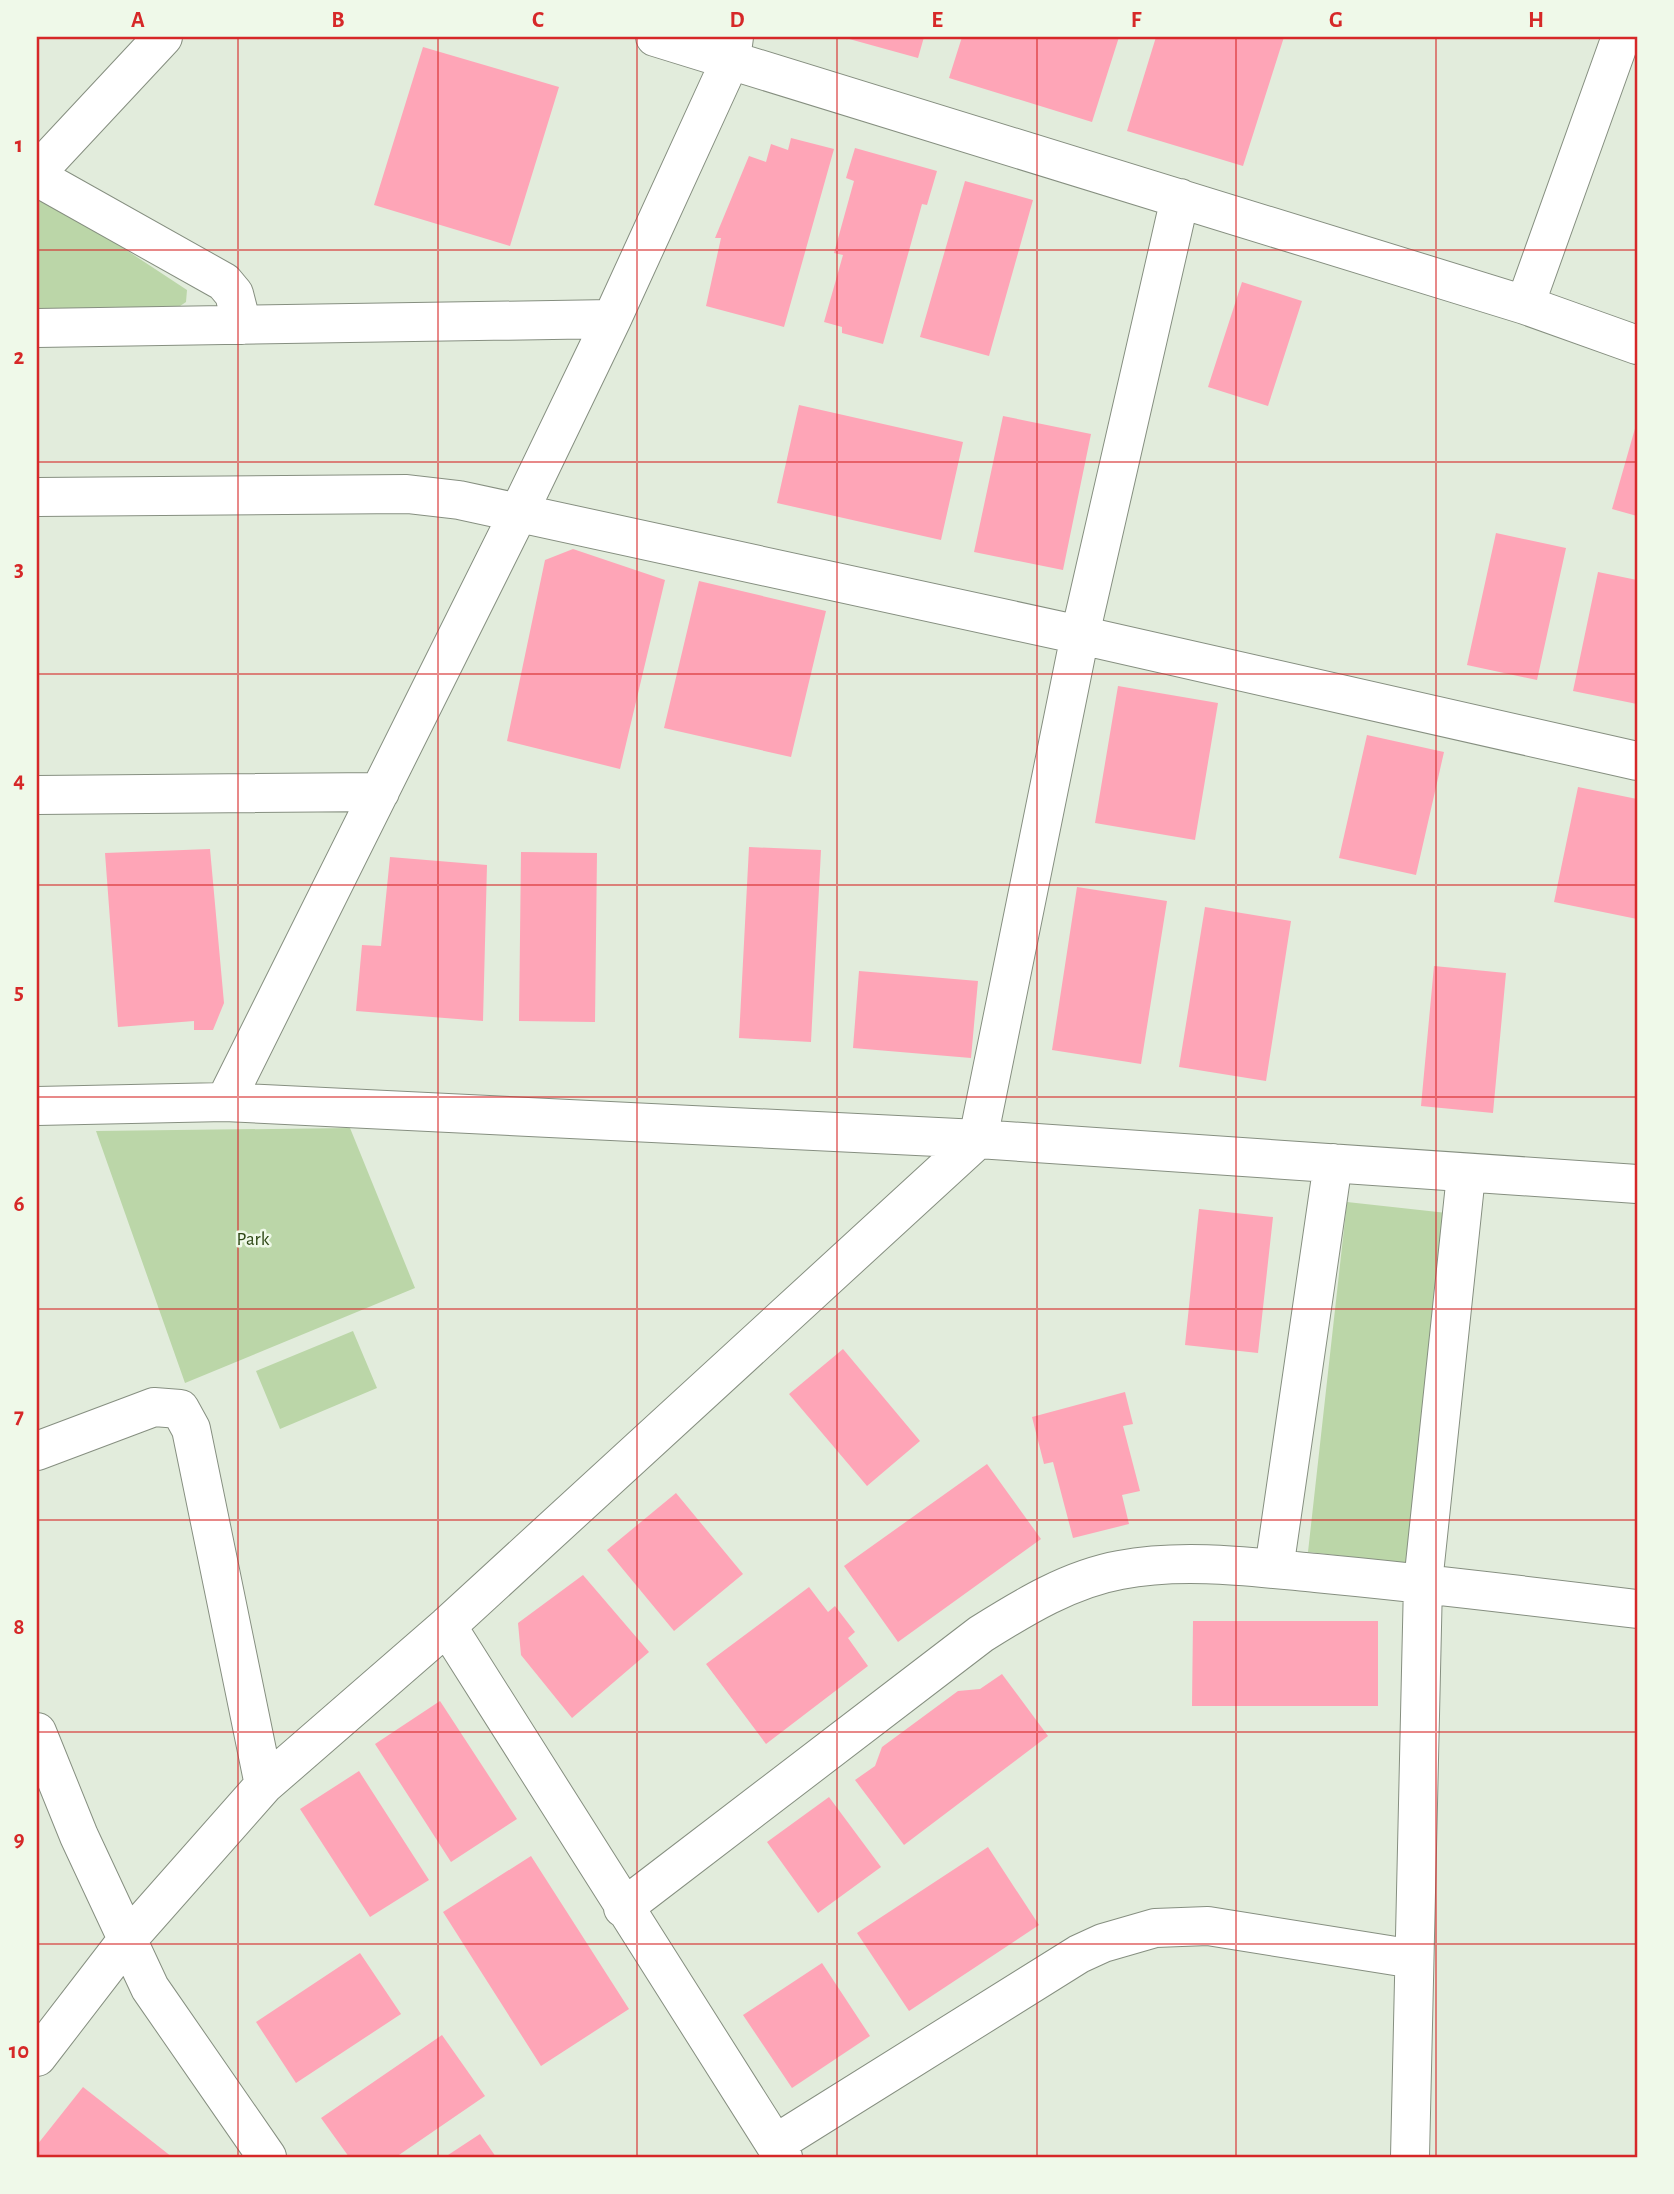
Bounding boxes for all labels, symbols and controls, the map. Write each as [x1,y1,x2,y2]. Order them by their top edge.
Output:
text: A [131,9,145,32]
text: B [331,9,345,32]
text: C [532,9,544,32]
text: D [729,9,745,32]
text: E [931,9,943,32]
text: F [1131,9,1142,32]
text: G [1329,9,1343,32]
text: H [1528,9,1544,32]
text: 1 [15,134,23,157]
text: 2 [14,346,25,369]
text: 3 [14,558,24,581]
text: 4 [13,769,25,792]
text: 5 [14,981,24,1004]
text: 6 [13,1193,25,1216]
park label: Park [237,1230,270,1249]
text: 7 [14,1405,24,1428]
text: 8 [13,1616,25,1639]
text: 9 [13,1828,25,1851]
text: 10 [9,2040,29,2063]

